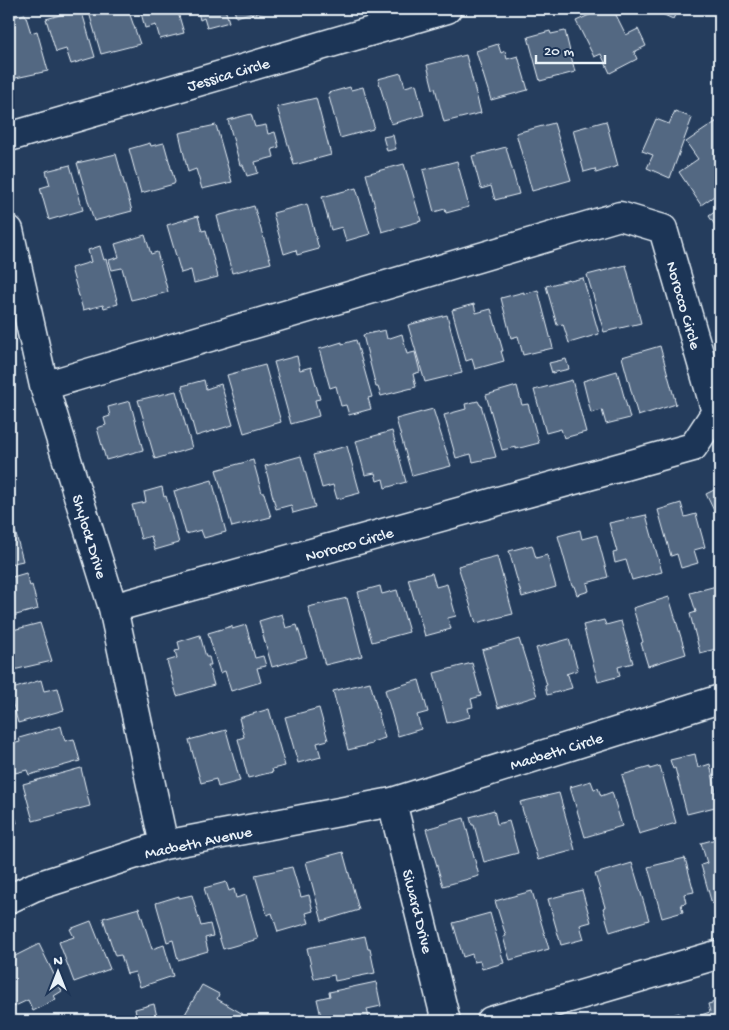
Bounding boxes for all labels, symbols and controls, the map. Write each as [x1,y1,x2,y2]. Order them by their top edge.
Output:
scale bar [536,32,605,64]
text: 20 m [544,43,574,61]
street label: Jessica Circle [185,55,273,97]
street label: Norocco Circle [660,260,703,353]
street label: Shylock Drive [66,493,110,582]
street label: Norocco Circle [304,525,397,568]
street label: Macbeth Circle [508,730,606,776]
street label: Macbeth Avenue [143,824,255,865]
street label: Siward Drive [396,868,435,957]
north arrow [32,948,82,998]
text: N [53,953,63,970]

